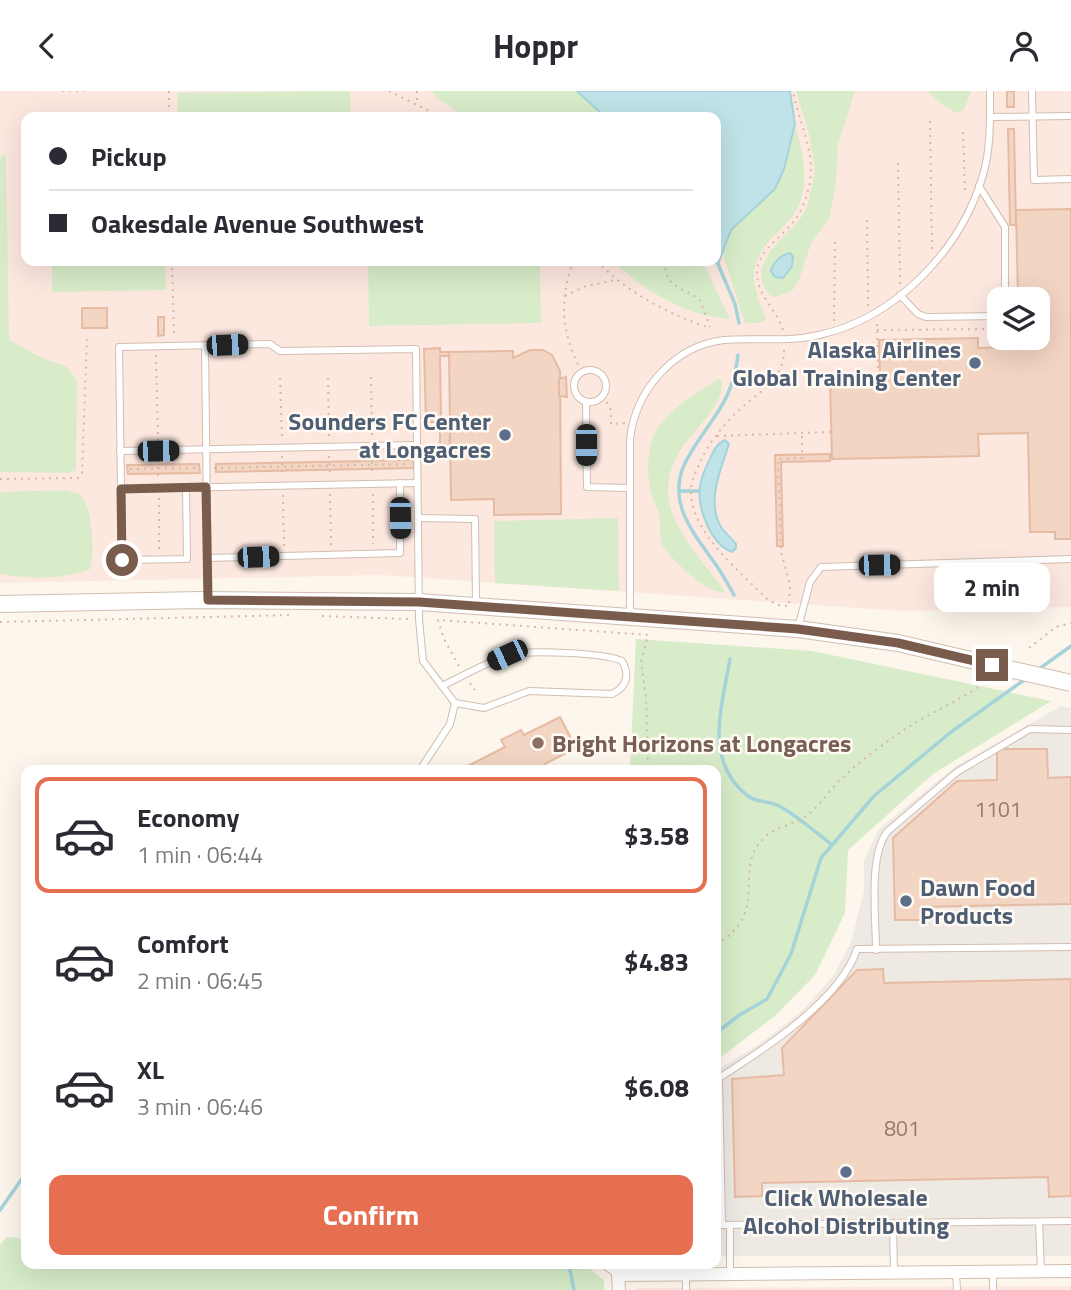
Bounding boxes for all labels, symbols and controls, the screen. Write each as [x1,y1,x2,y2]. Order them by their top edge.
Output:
text: Hoppr [493,22,578,70]
icon: back [28,27,66,65]
icon: person [1005,27,1043,65]
text: Pickup [91,137,167,176]
text: Oakesdale Avenue Southwest [91,204,424,243]
map controls [987,287,1050,350]
button: layers [987,287,1050,350]
place label: Alaska Airlines Global Training Center [732,331,961,395]
car [206,334,249,356]
marker: Alaska Airlines Global Training Center [967,355,983,371]
place label: Sounders FC Center at Longacres [288,403,491,467]
car [576,424,597,466]
marker: Sounders FC Center at Longacres [497,427,513,443]
car [137,440,180,462]
car [390,497,411,539]
route start [106,544,138,576]
car [237,546,280,568]
car [858,554,901,576]
callout: 2 min [934,563,1050,613]
text: 2 min [964,570,1020,605]
car [484,637,531,673]
route end [976,649,1008,681]
place label: Bright Horizons at Longacres [552,725,851,761]
marker: Bright Horizons at Longacres [530,735,546,751]
house number: 1101 [974,793,1022,825]
text: Economy [137,798,239,837]
icon: car [53,804,116,867]
text: $3.58 [624,816,689,855]
text: 1 min · 06:44 [137,837,263,872]
place label: Dawn Food Products [920,869,1036,933]
marker: Dawn Food Products [898,893,914,909]
text: Comfort [137,924,229,963]
icon: car [53,930,116,993]
text: $4.83 [624,942,689,981]
text: 2 min · 06:45 [137,963,263,998]
text: XL [137,1050,164,1089]
icon: car [53,1056,116,1119]
text: $6.08 [624,1068,689,1107]
text: 3 min · 06:46 [137,1089,263,1124]
house number: 801 [884,1112,920,1144]
marker: Click Wholesale Alcohol Distributing [838,1164,854,1180]
button: Confirm [49,1175,693,1255]
place label: Click Wholesale Alcohol Distributing [743,1179,949,1243]

